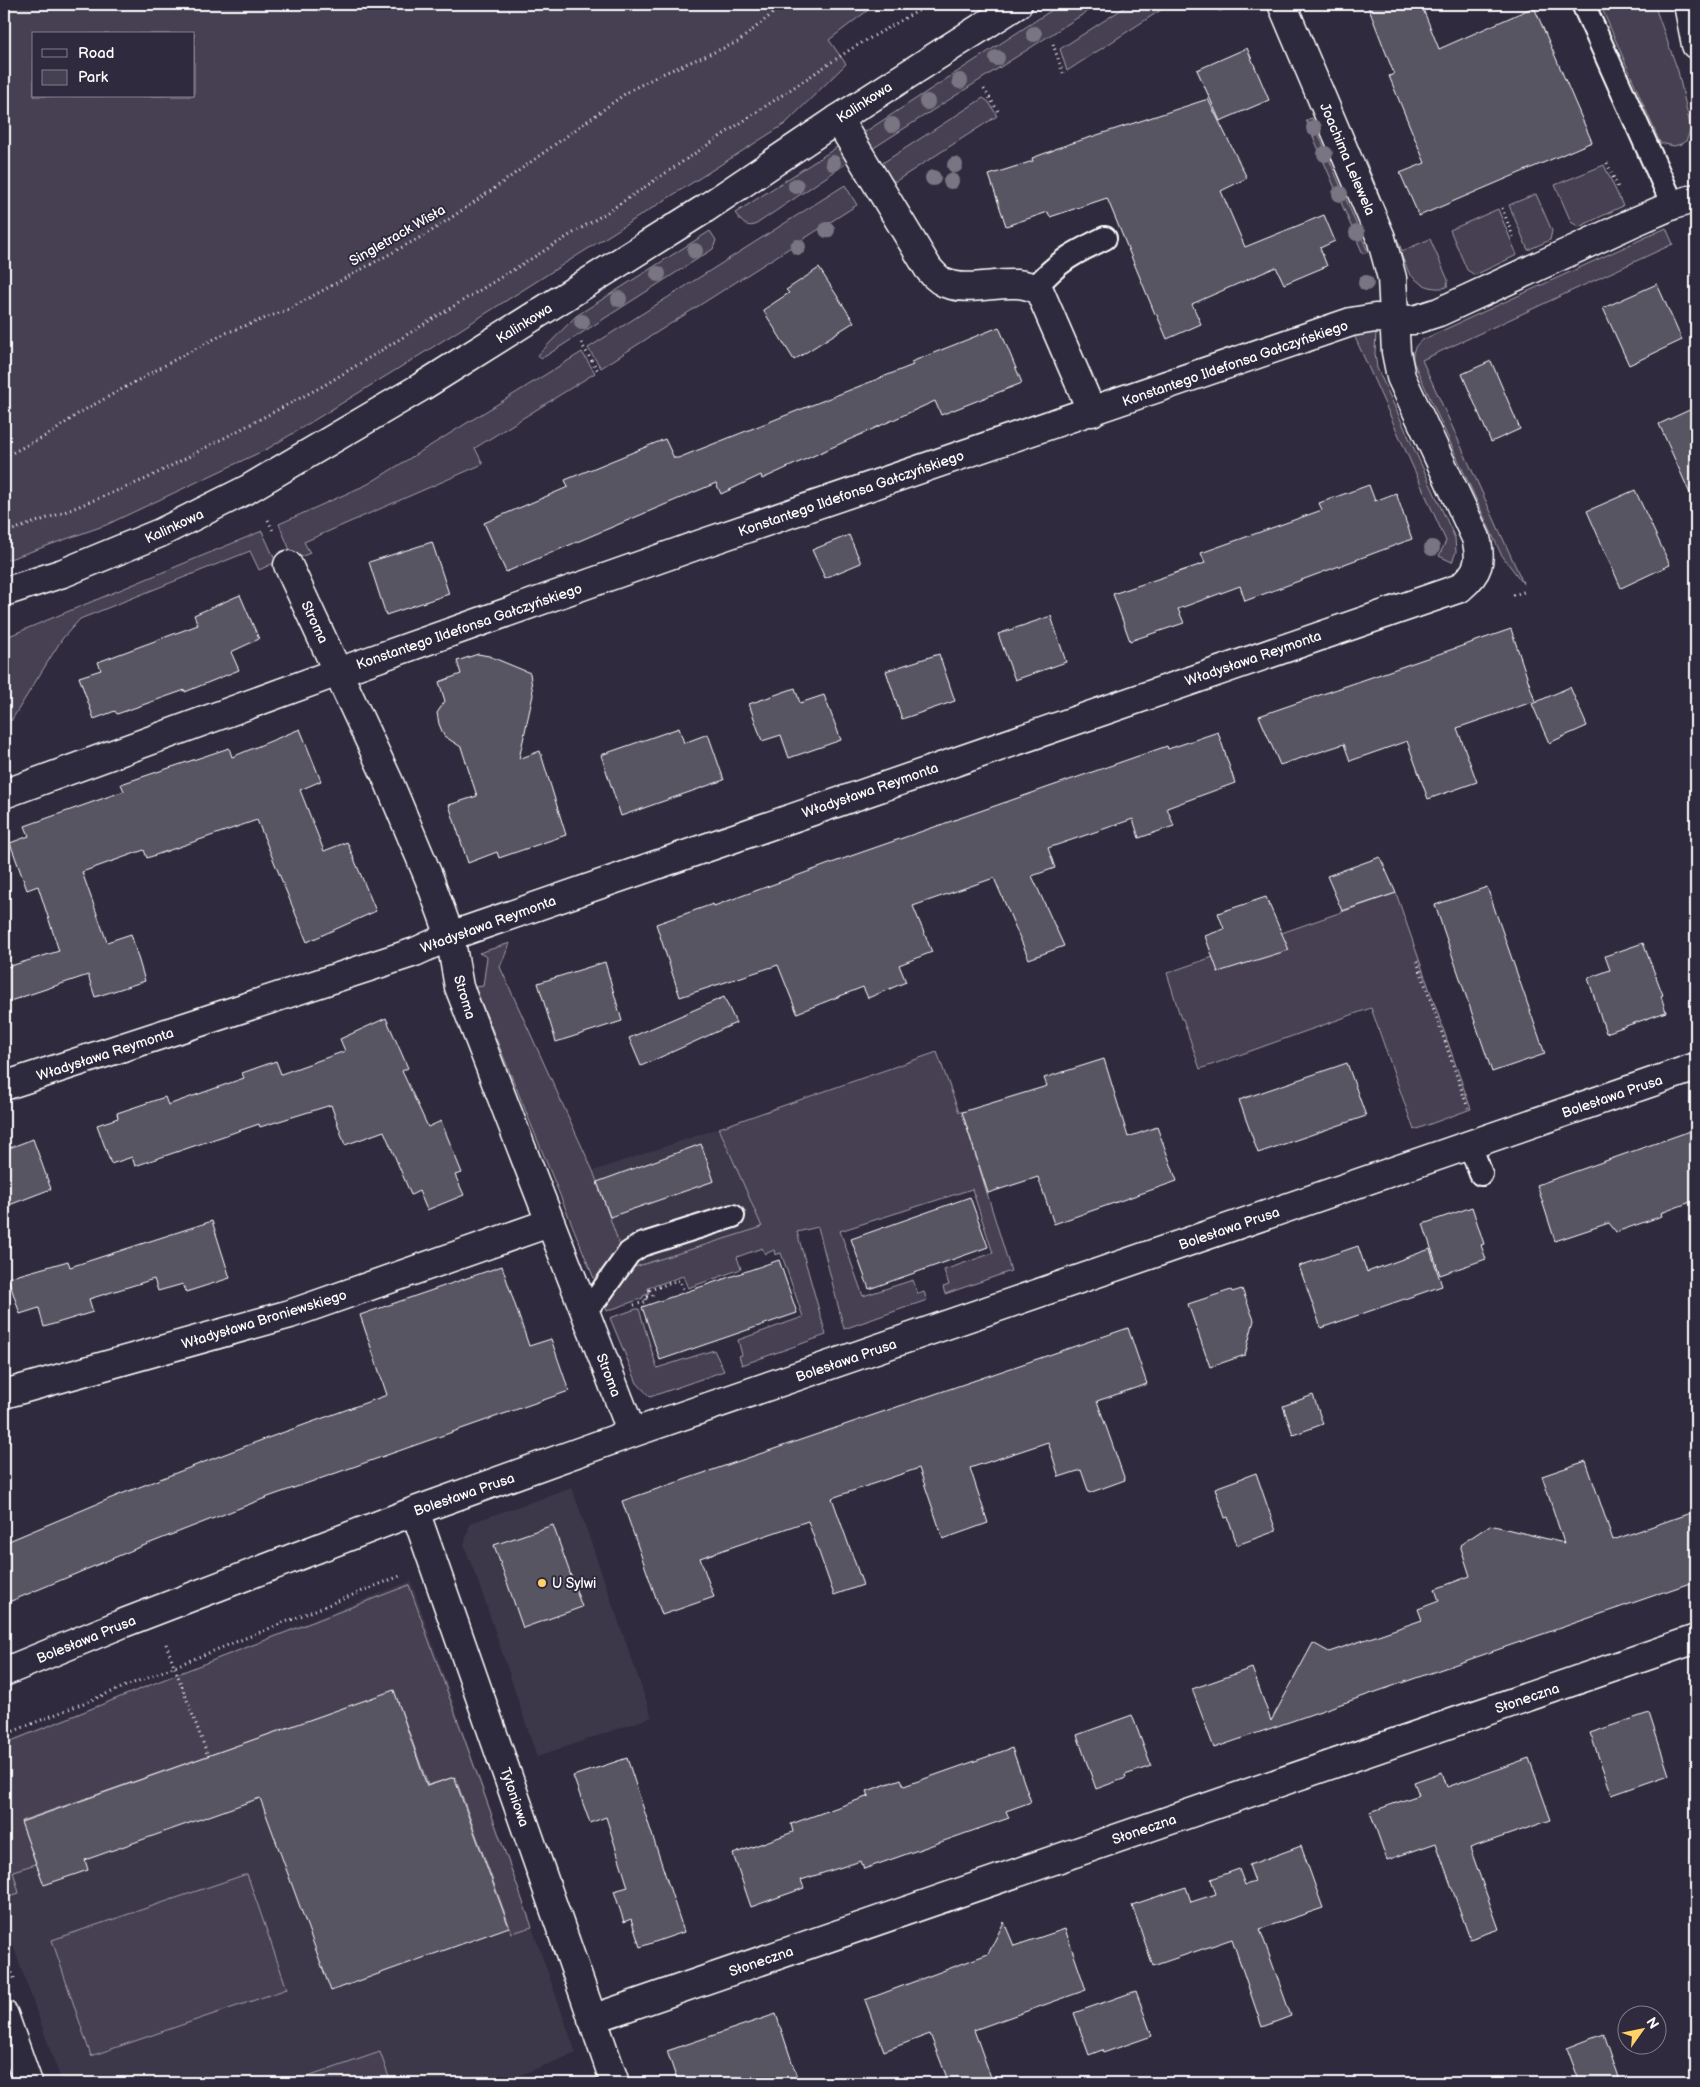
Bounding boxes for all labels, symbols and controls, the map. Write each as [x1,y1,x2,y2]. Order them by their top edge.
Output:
legend [32,32,195,98]
text: Road [78,44,114,63]
text: Park [78,68,109,87]
street label: Kalinkowa [833,78,895,127]
street label: Joachima Lelewela [1316,100,1379,218]
street label: Singletrack Wisła [346,201,448,270]
street label: Kalinkowa [493,300,555,347]
street label: Konstantego Ildefonsa Gałczyńskiego [1120,317,1350,410]
street label: Konstantego Ildefonsa Gałczyńskiego [736,447,966,540]
street label: Kalinkowa [142,505,206,547]
street label: Konstantego Ildefonsa Gałczyńskiego [354,580,584,673]
street label: Stroma [297,598,332,646]
street label: Władysława Reymonta [1183,627,1324,690]
street label: Władysława Reymonta [800,759,941,822]
street label: Władysława Reymonta [418,892,558,957]
street label: Stroma [450,973,479,1021]
street label: Władysława Reymonta [35,1024,176,1085]
street label: Bolesława Prusa [1559,1071,1665,1122]
street label: Bolesława Prusa [1176,1203,1282,1254]
street label: Władysława Broniewskiego [179,1286,349,1353]
street label: Bolesława Prusa [793,1335,899,1386]
street label: Stroma [593,1351,625,1399]
street label: Bolesława Prusa [411,1469,517,1520]
place label: U Sylwi [552,1575,596,1592]
marker: U Sylwi [536,1577,548,1589]
street label: Bolesława Prusa [34,1612,138,1667]
street label: Słoneczna [1493,1680,1562,1717]
street label: Tytoniowa [496,1765,533,1829]
street label: Słoneczna [1110,1811,1179,1848]
street label: Słoneczna [727,1943,796,1980]
north arrow [1618,2004,1668,2054]
text: N [1642,2014,1662,2032]

